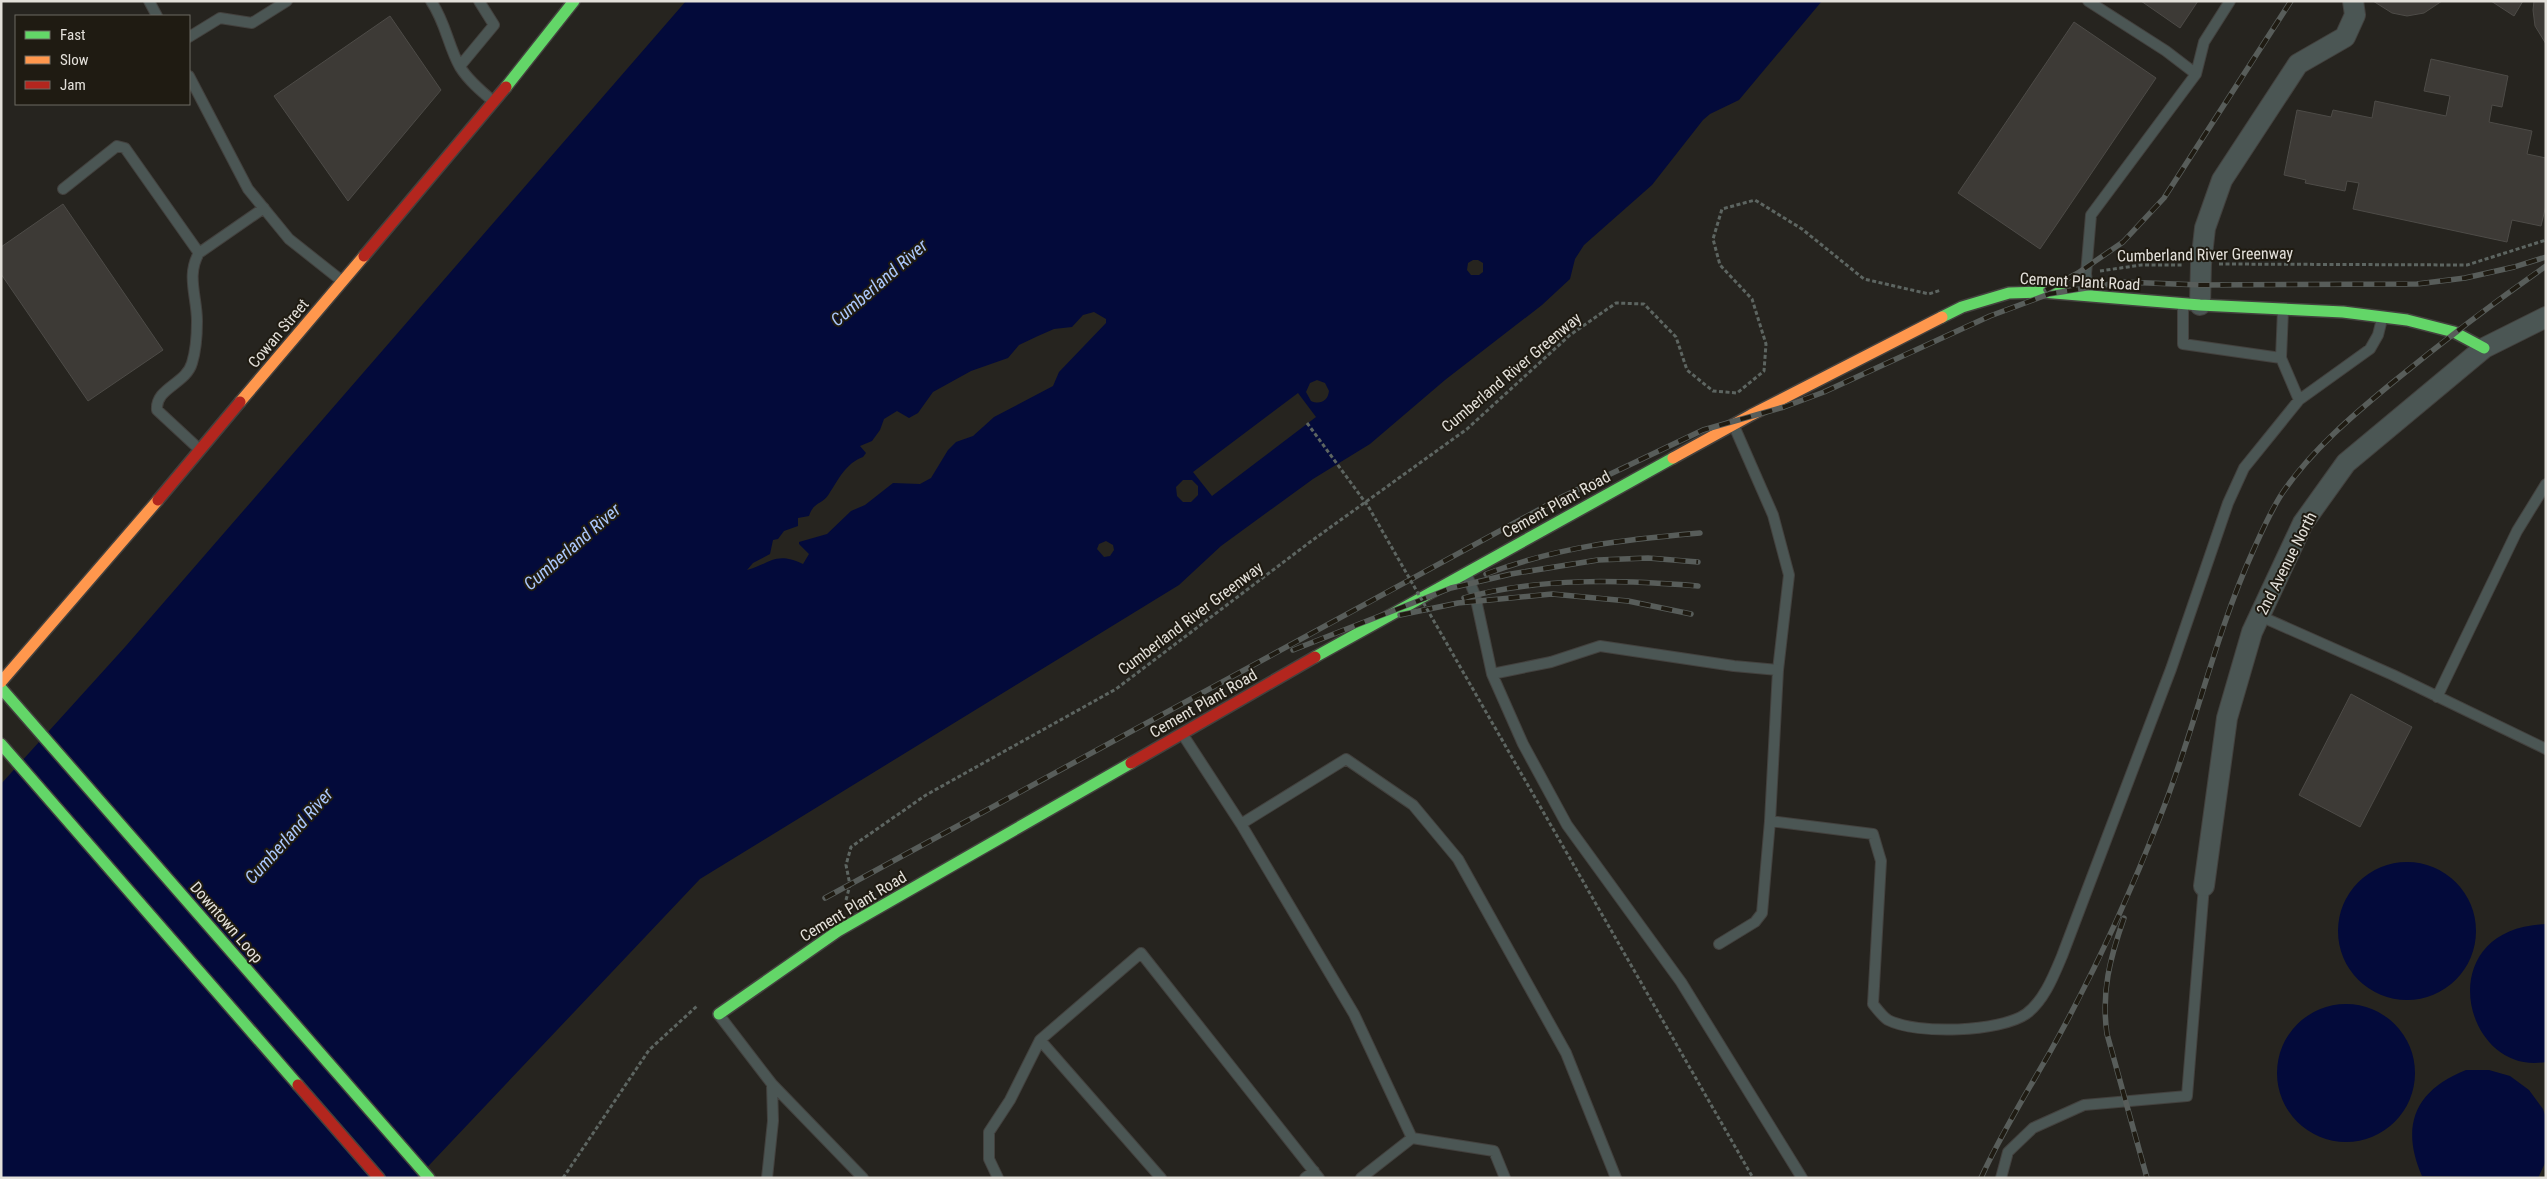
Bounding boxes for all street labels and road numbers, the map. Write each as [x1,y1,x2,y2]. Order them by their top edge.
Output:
street label: Cumberland River Greenway [2117,243,2294,266]
street label: Cement Plant Road [2019,269,2141,294]
street label: Cowan Street [244,295,313,372]
street label: Cumberland River Greenway [1438,308,1585,436]
street label: Cement Plant Road [1499,467,1614,542]
street label: 2nd Avenue North [2252,509,2320,618]
street label: Cumberland River Greenway [1114,558,1267,679]
street label: Cement Plant Road [1146,665,1260,742]
street label: Cement Plant Road [797,867,910,946]
street label: Downtown Loop [186,878,267,967]

